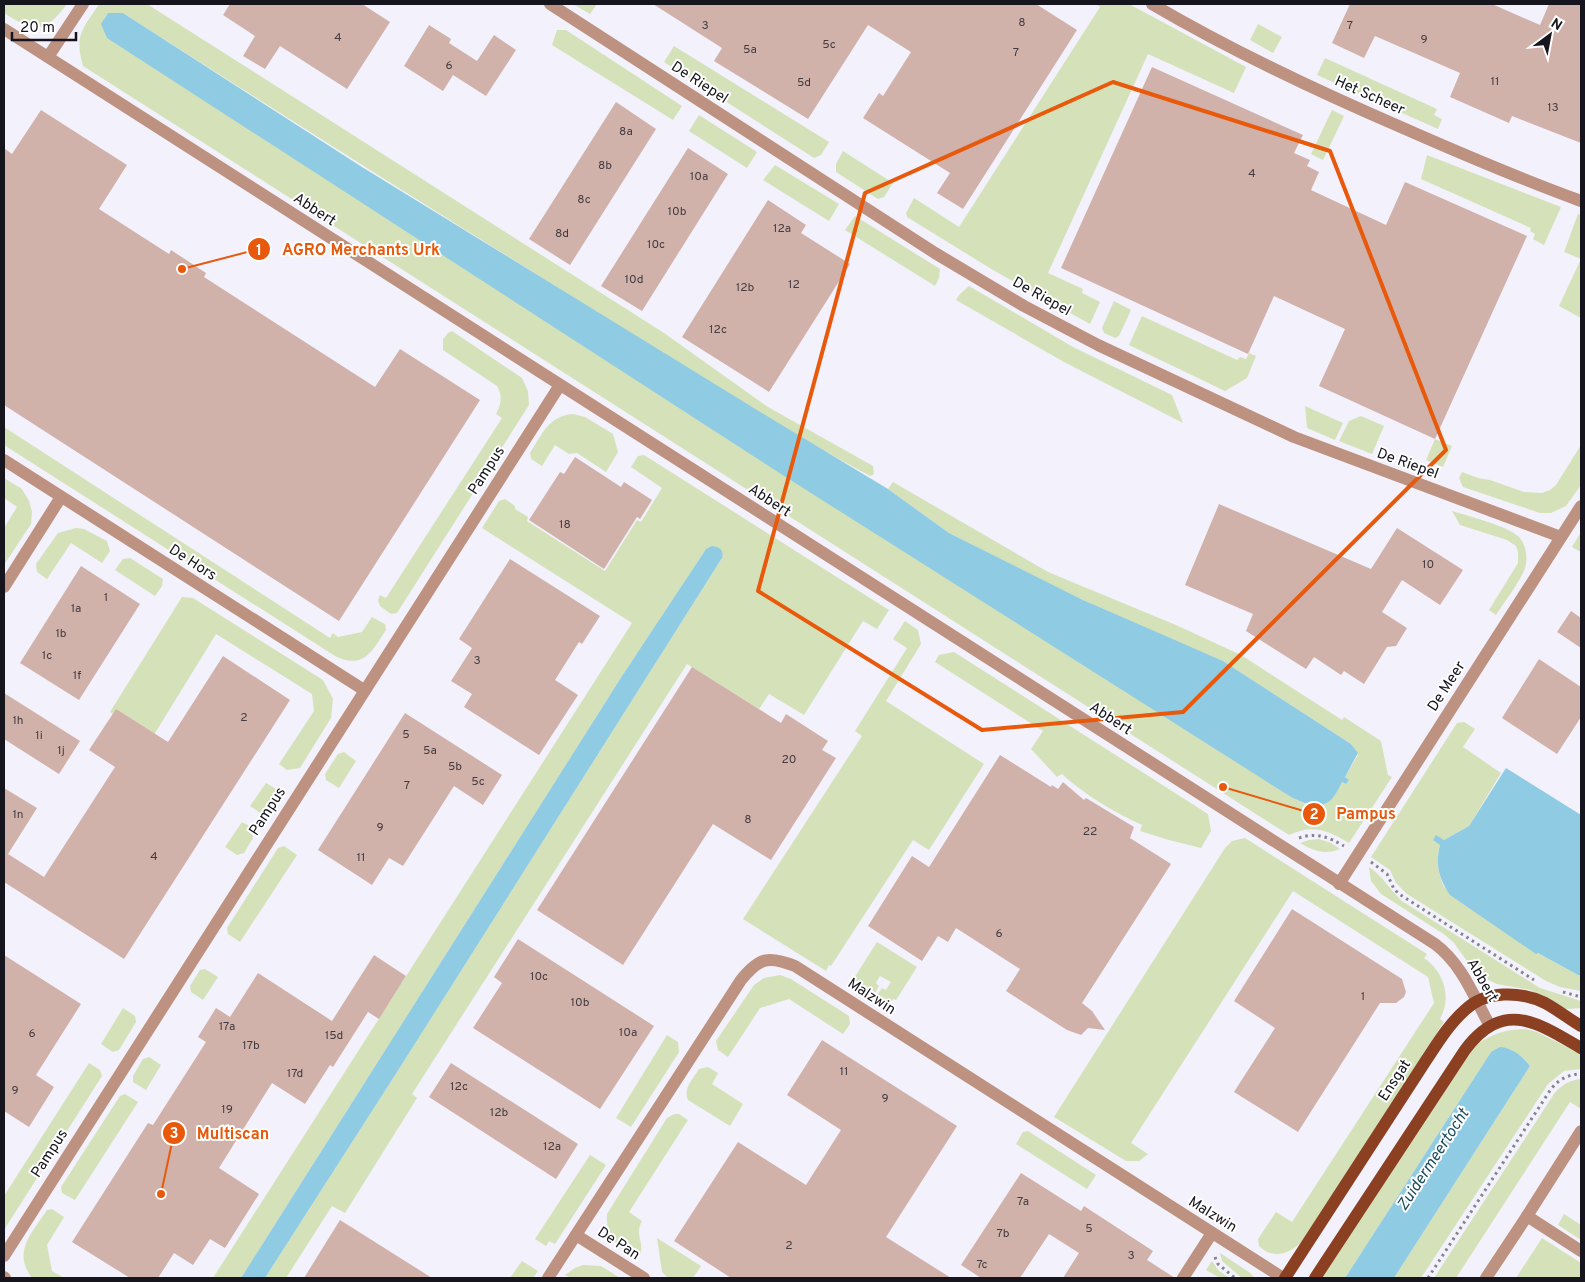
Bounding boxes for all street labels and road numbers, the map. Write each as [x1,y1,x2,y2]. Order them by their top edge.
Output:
street label: De Riepel [667,58,731,109]
street label: Het Scheer [1331,72,1408,120]
street label: Abbert [289,189,339,231]
street label: De Riepel [1009,273,1074,321]
street label: Pampus [465,443,510,499]
street label: De Riepel [1374,444,1441,484]
street label: Abbert [744,480,794,522]
street label: De Hors [165,541,220,586]
street label: De Meer [1424,658,1471,716]
street label: Abbert [1085,698,1135,740]
street label: Pampus [246,784,291,840]
street label: Abbert [1462,956,1502,1006]
street label: Malzwin [843,975,899,1020]
street label: Ensgat [1375,1056,1416,1105]
street label: Pampus [28,1126,73,1182]
street label: Malzwin [1184,1193,1240,1238]
street label: De Pan [593,1223,643,1265]

